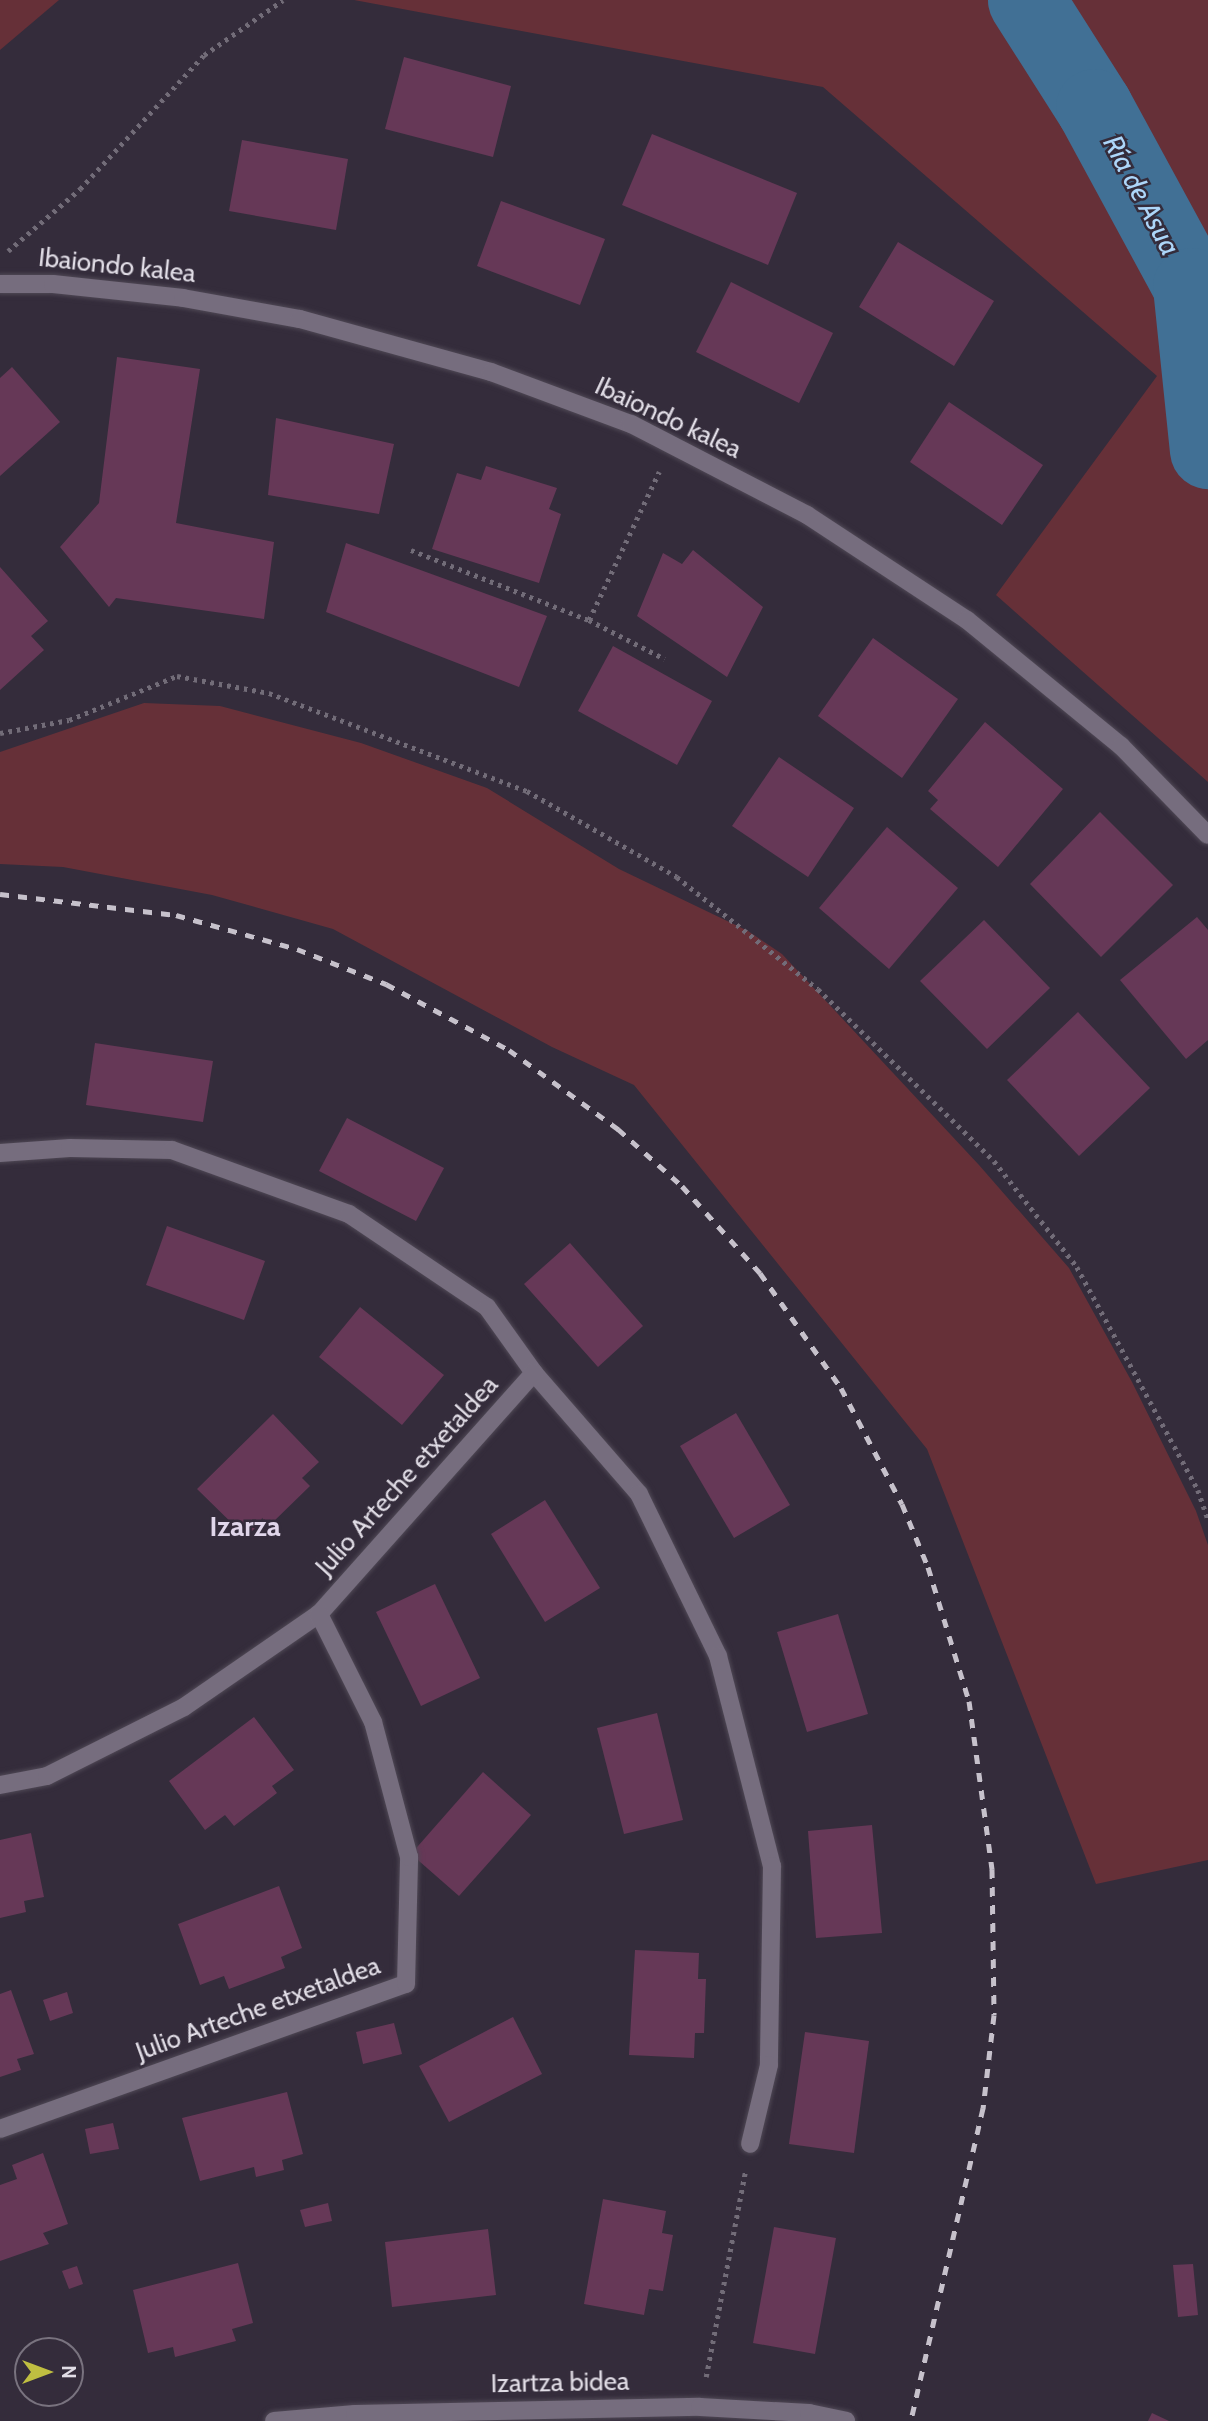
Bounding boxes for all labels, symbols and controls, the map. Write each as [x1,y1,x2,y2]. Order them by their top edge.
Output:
water label: Ría de Asua [1096,129,1188,261]
street label: Ibaiondo kalea [37,242,197,290]
street label: Ibaiondo kalea [590,370,746,466]
street label: Julio Arteche etxetaldea [309,1370,505,1582]
district label: Izarza [209,1509,281,1543]
street label: Julio Arteche etxetaldea [132,1950,384,2068]
north arrow [14,2337,84,2407]
text: N [57,2365,80,2379]
street label: Izartza bidea [490,2366,630,2400]

